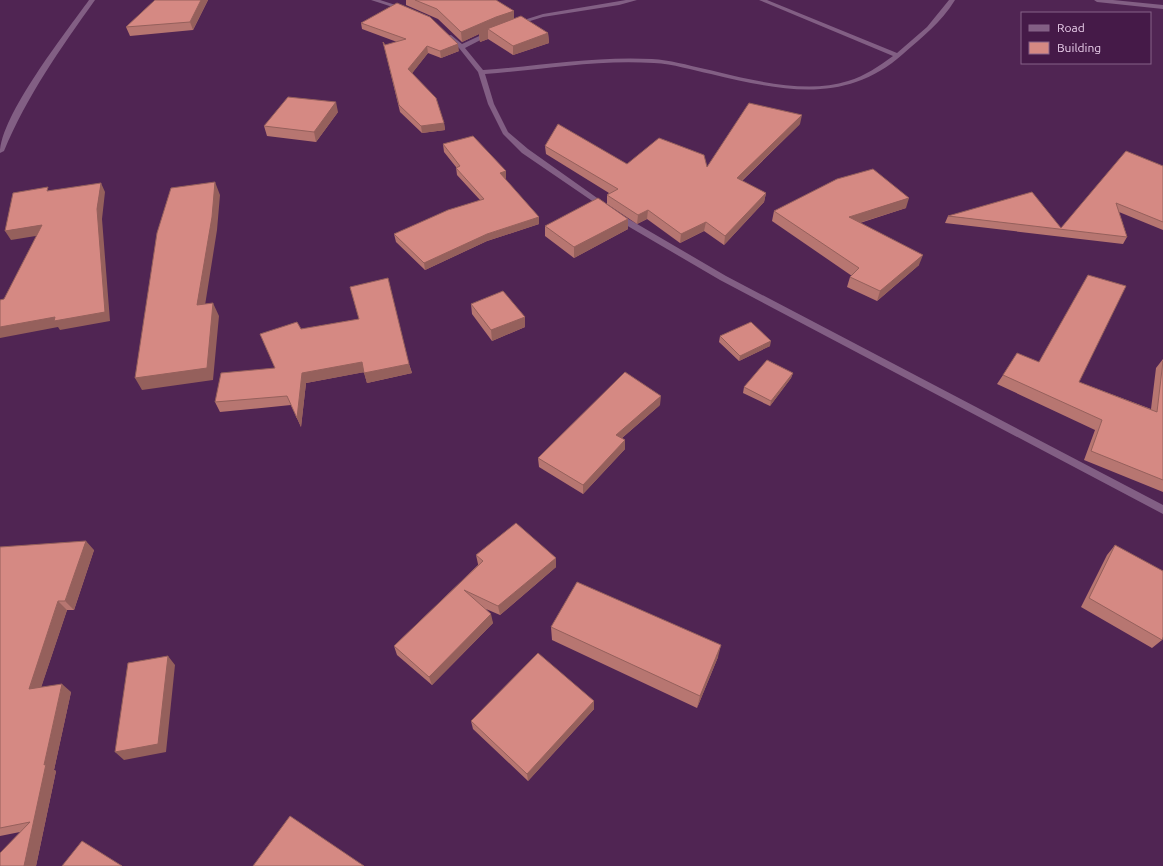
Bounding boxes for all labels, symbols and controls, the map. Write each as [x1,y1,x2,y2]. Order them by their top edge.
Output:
legend [1021,12,1151,64]
text: Road [1057,21,1085,34]
text: Building [1057,41,1101,54]

